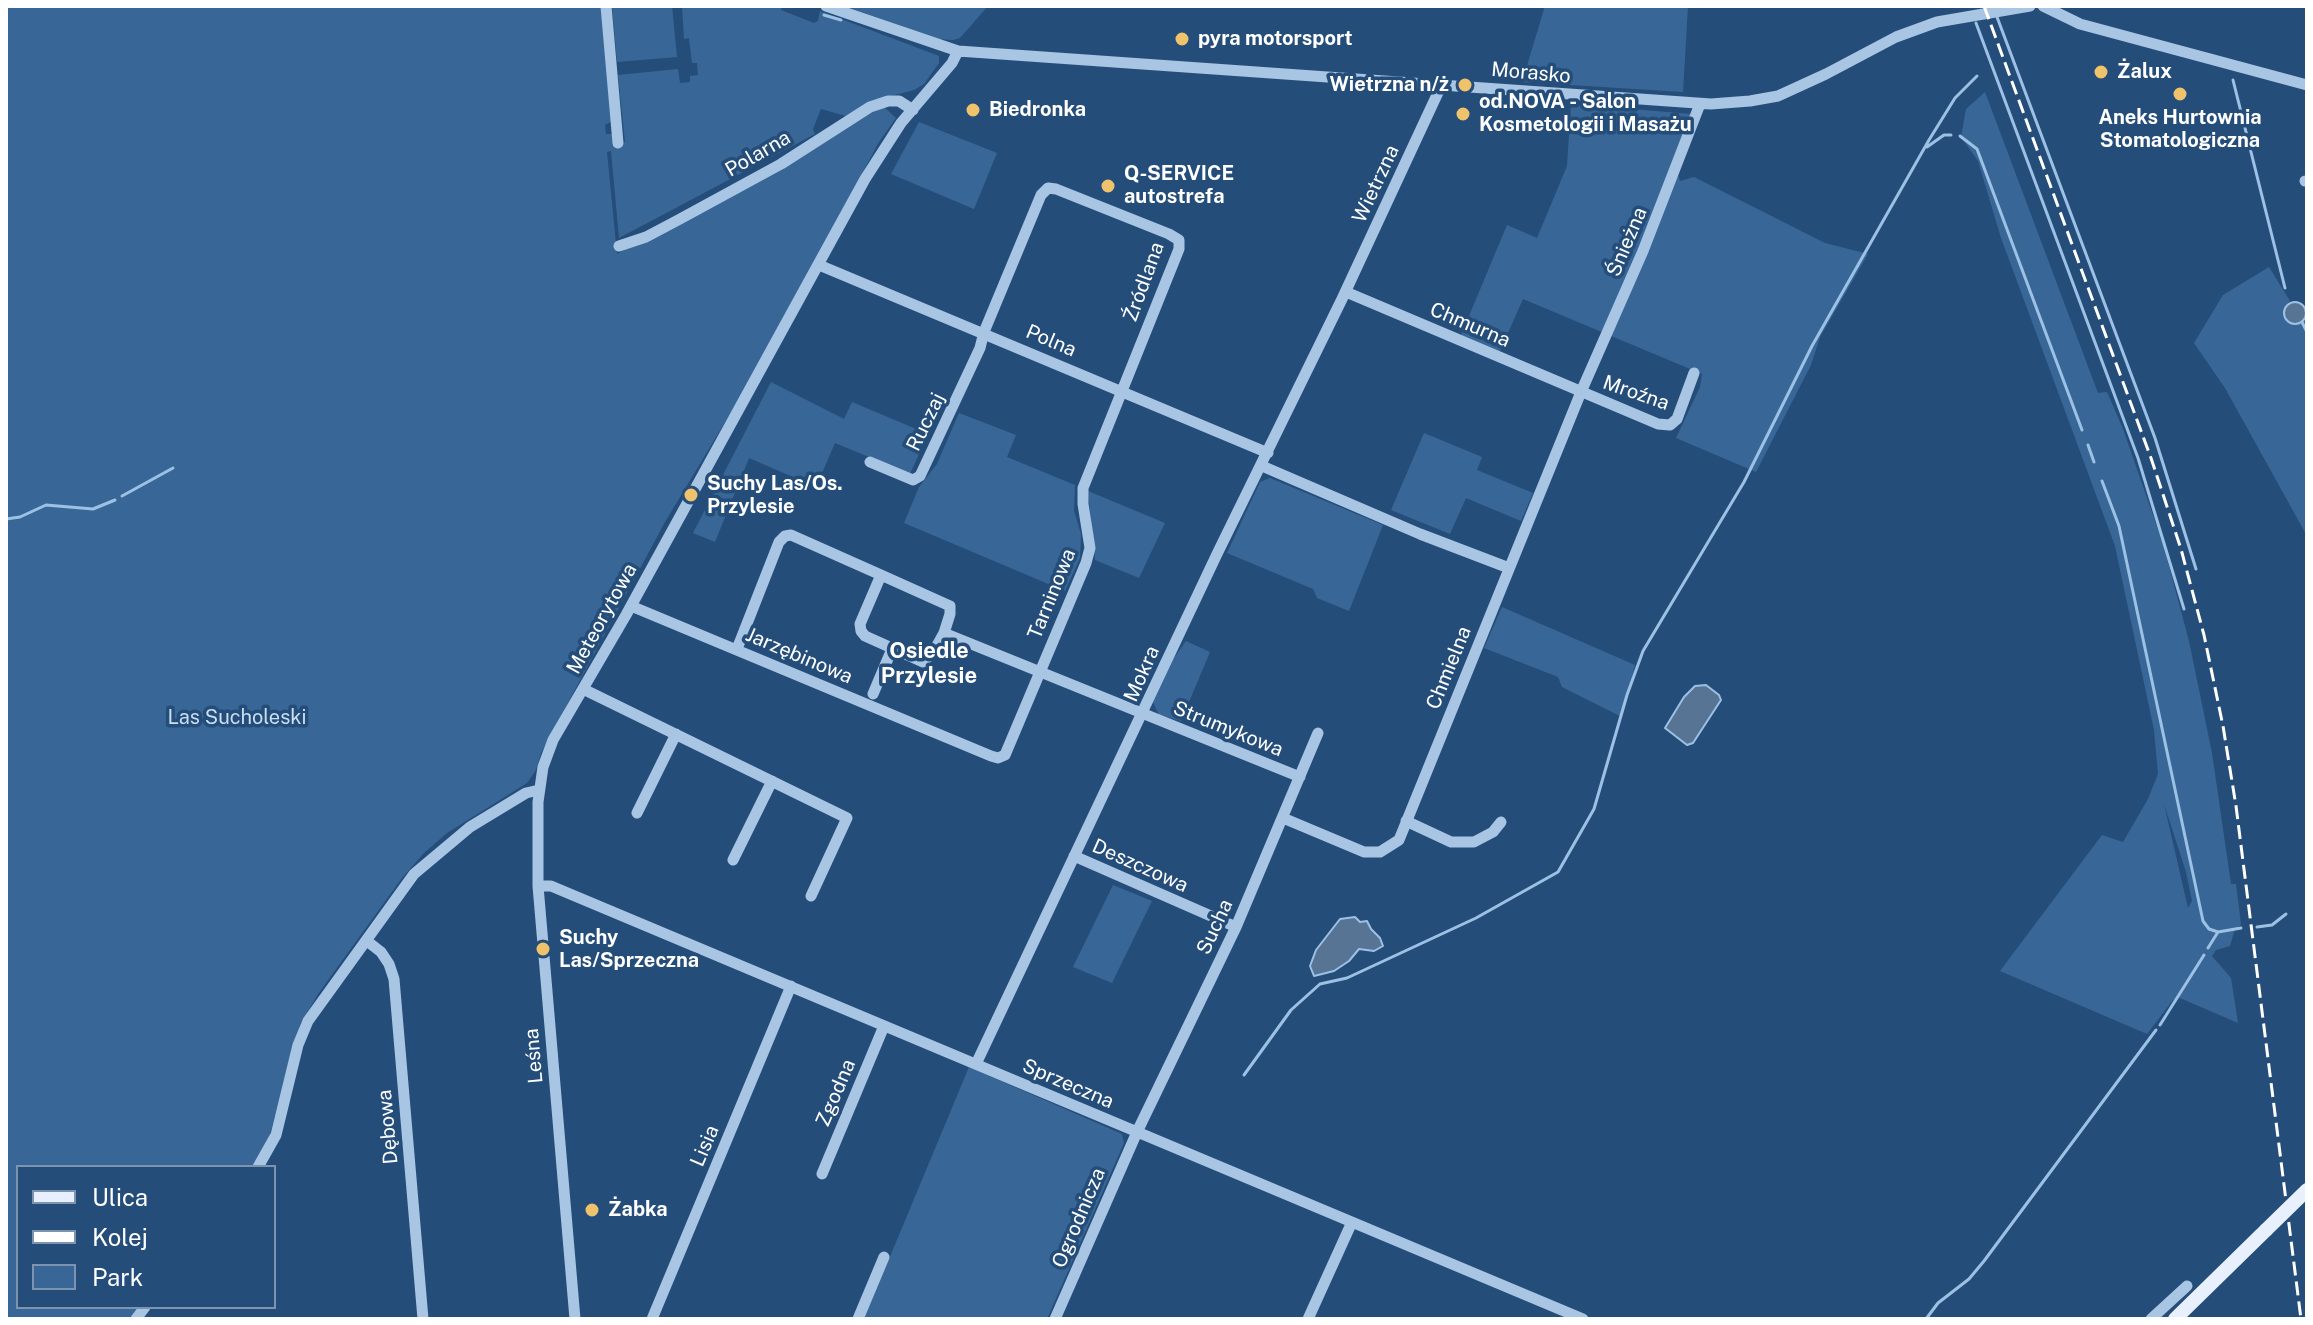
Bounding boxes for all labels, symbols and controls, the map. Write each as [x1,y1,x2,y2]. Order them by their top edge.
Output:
place label: pyra motorsport [1198,27,1352,51]
marker: pyra motorsport [1173,30,1191,48]
street label: Morasko [1490,58,1572,88]
place label: Żalux [2117,60,2172,84]
marker: Żalux [2092,63,2110,81]
place label: Wietrzna n/ż [1329,73,1449,97]
marker: Wietrzna n/ż [1456,76,1474,94]
marker: Aneks Hurtownia Stomatologiczna [2171,85,2189,103]
place label: od.NOVA - Salon Kosmetologii i Masażu [1479,90,1692,137]
place label: Biedronka [989,98,1086,122]
marker: Biedronka [964,101,982,119]
marker: od.NOVA - Salon Kosmetologii i Masażu [1454,105,1472,123]
place label: Aneks Hurtownia Stomatologiczna [2098,106,2262,153]
street label: Polarna [721,126,795,182]
street label: Wietrzna [1348,141,1404,227]
place label: Q-SERVICE autostrefa [1124,162,1234,209]
marker: Q-SERVICE autostrefa [1099,177,1117,195]
street label: Śnieżna [1602,204,1652,280]
street label: Źródlana [1119,239,1169,325]
street label: Chmurna [1426,297,1514,353]
street label: Polna [1022,320,1080,362]
street label: Mroźna [1600,370,1672,416]
street label: Ruczaj [902,389,950,455]
place label: Suchy Las/Os. Przylesie [707,472,843,519]
marker: Suchy Las/Os. Przylesie [682,486,700,504]
street label: Tarninowa [1023,545,1081,643]
street label: Meteorytowa [562,560,642,678]
street label: Jarzębinowa [742,623,856,689]
street label: Chmielna [1422,623,1476,713]
district label: Osiedle Przylesie [881,638,977,690]
street label: Mokra [1119,642,1165,706]
street label: Strumykowa [1170,696,1286,762]
park label: Las Sucholeski [168,706,306,730]
street label: Deszczowa [1088,834,1192,898]
street label: Sucha [1192,896,1238,958]
place label: Suchy Las/Sprzeczna [559,926,699,973]
marker: Suchy Las/Sprzeczna [534,940,552,958]
street label: Leśna [520,1028,548,1084]
street label: Sprzeczna [1019,1054,1117,1114]
street label: Zgodna [811,1056,861,1130]
street label: Dębowa [373,1089,403,1165]
street label: Lisia [686,1122,724,1170]
legend [16,1165,276,1309]
street label: Ogrodnicza [1047,1165,1111,1271]
text: Ulica [92,1183,148,1211]
place label: Żabka [608,1198,668,1222]
marker: Żabka [583,1201,601,1219]
text: Kolej [92,1223,148,1251]
text: Park [92,1263,143,1291]

